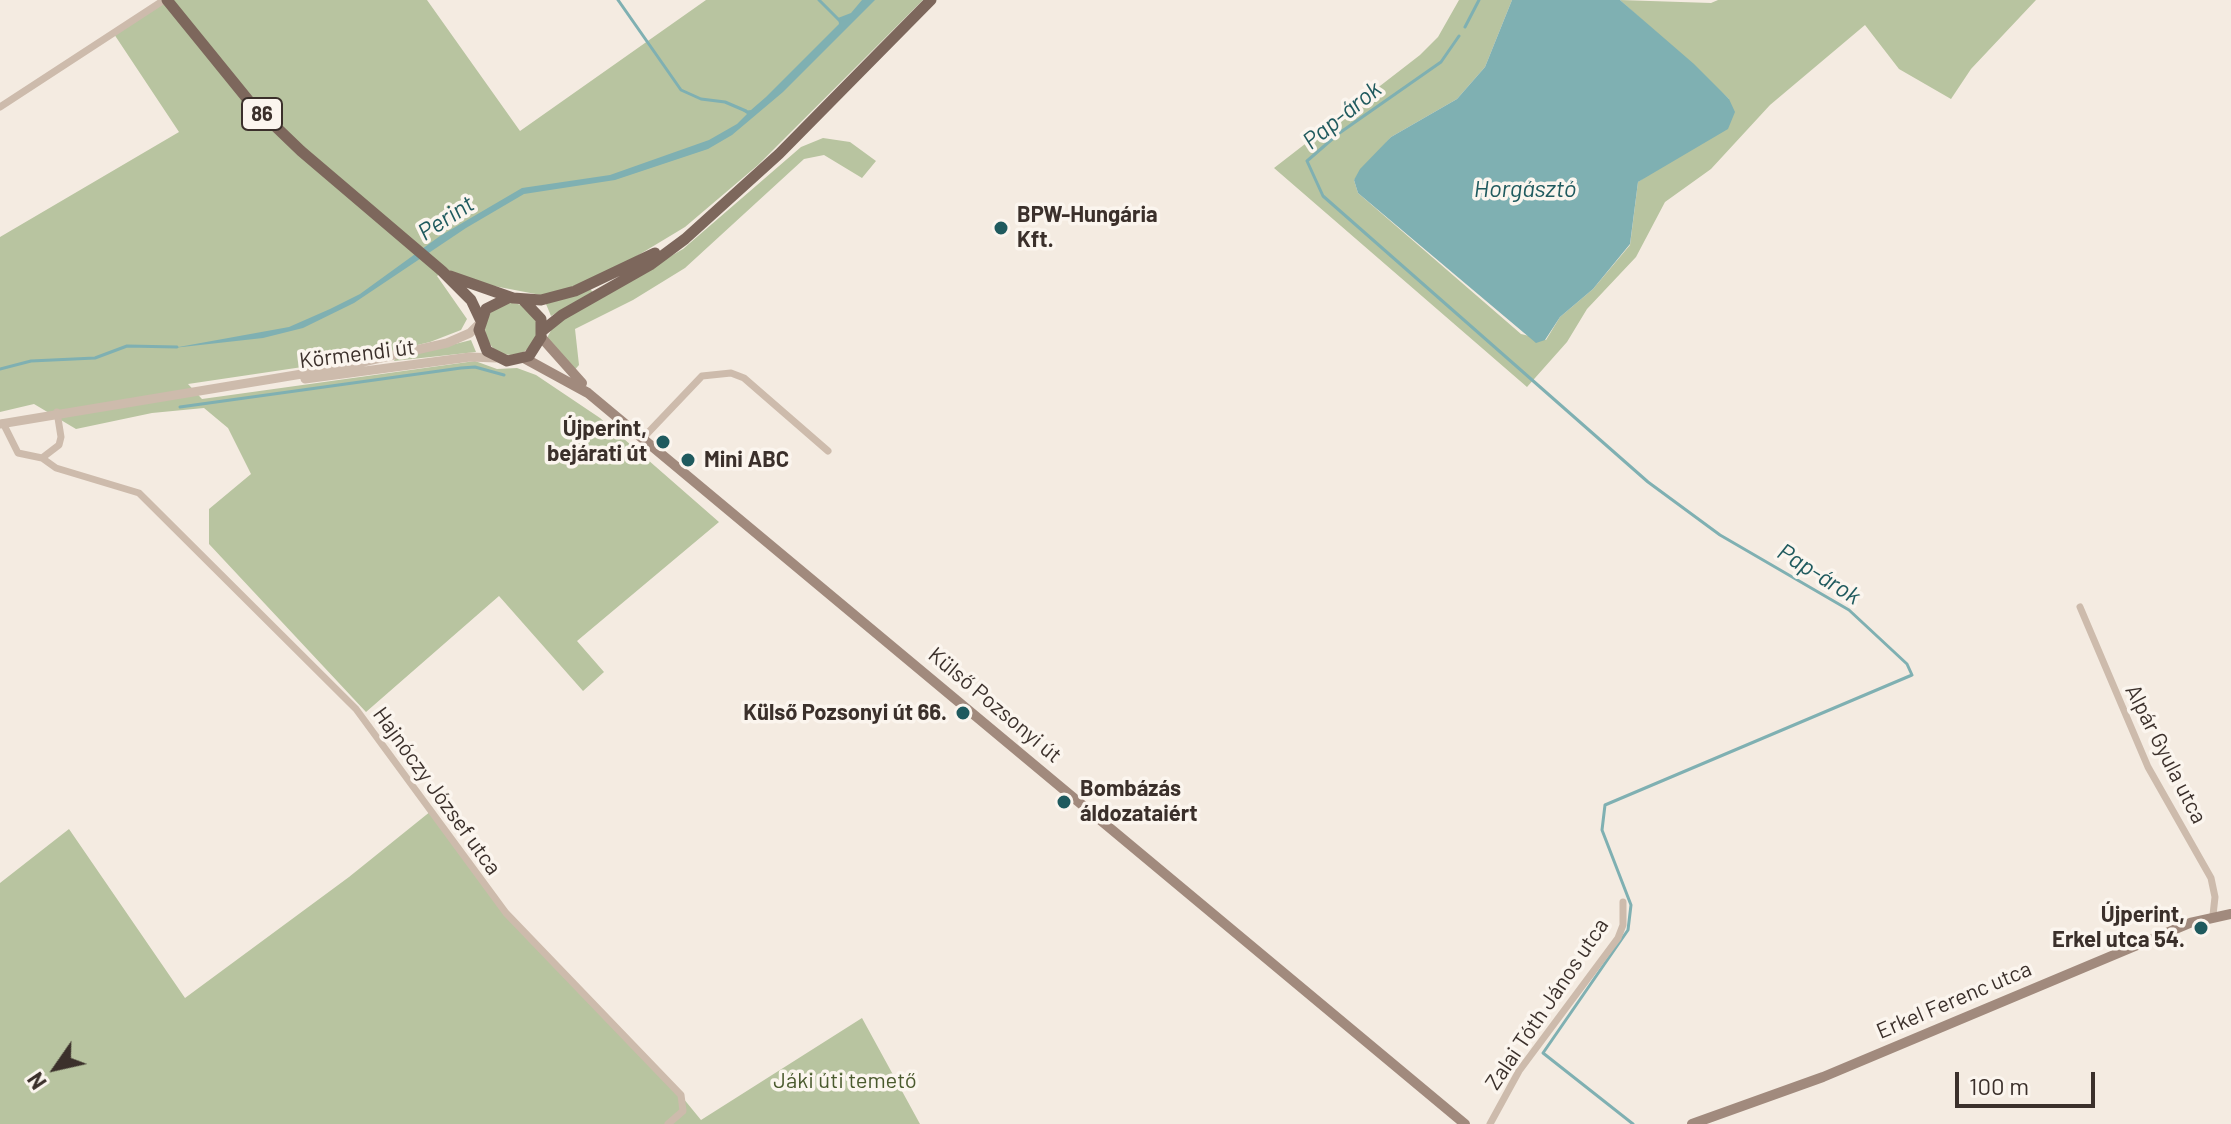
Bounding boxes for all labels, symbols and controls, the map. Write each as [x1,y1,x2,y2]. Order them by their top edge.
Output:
water label: Pap-árok [1297,75,1387,155]
road number: 86 [242,98,282,130]
water label: Horgásztó [1474,175,1576,203]
water label: Perint [412,189,480,247]
place label: BPW-Hungária Kft. [1017,202,1158,254]
marker: BPW-Hungária Kft. [992,219,1010,237]
street label: Körmendi út [298,334,416,374]
place label: Újperint, bejárati út [547,416,647,468]
marker: Újperint, bejárati út [654,433,672,451]
place label: Mini ABC [704,447,789,473]
marker: Mini ABC [679,451,697,469]
water label: Pap-árok [1772,537,1866,611]
street label: Külső Pozsonyi út [923,642,1067,768]
street label: Alpár Gyula utca [2120,680,2212,828]
place label: Külső Pozsonyi út 66. [743,700,947,726]
street label: Hajnóczy József utca [367,702,507,880]
marker: Külső Pozsonyi út 66. [954,704,972,722]
place label: Bombázás áldozataiért [1080,776,1198,828]
marker: Bombázás áldozataiért [1055,793,1073,811]
place label: Újperint, Erkel utca 54. [2052,902,2185,954]
street label: Zalai Tóth János utca [1480,913,1614,1095]
marker: Újperint, Erkel utca 54. [2192,919,2210,937]
street label: Erkel Ferenc utca [1873,955,2035,1045]
north arrow [16,1028,96,1108]
scale bar [1959,1056,2099,1106]
text: N [21,1068,51,1095]
park label: Jáki úti temető [773,1068,917,1094]
text: 100 m [1969,1071,2029,1100]

